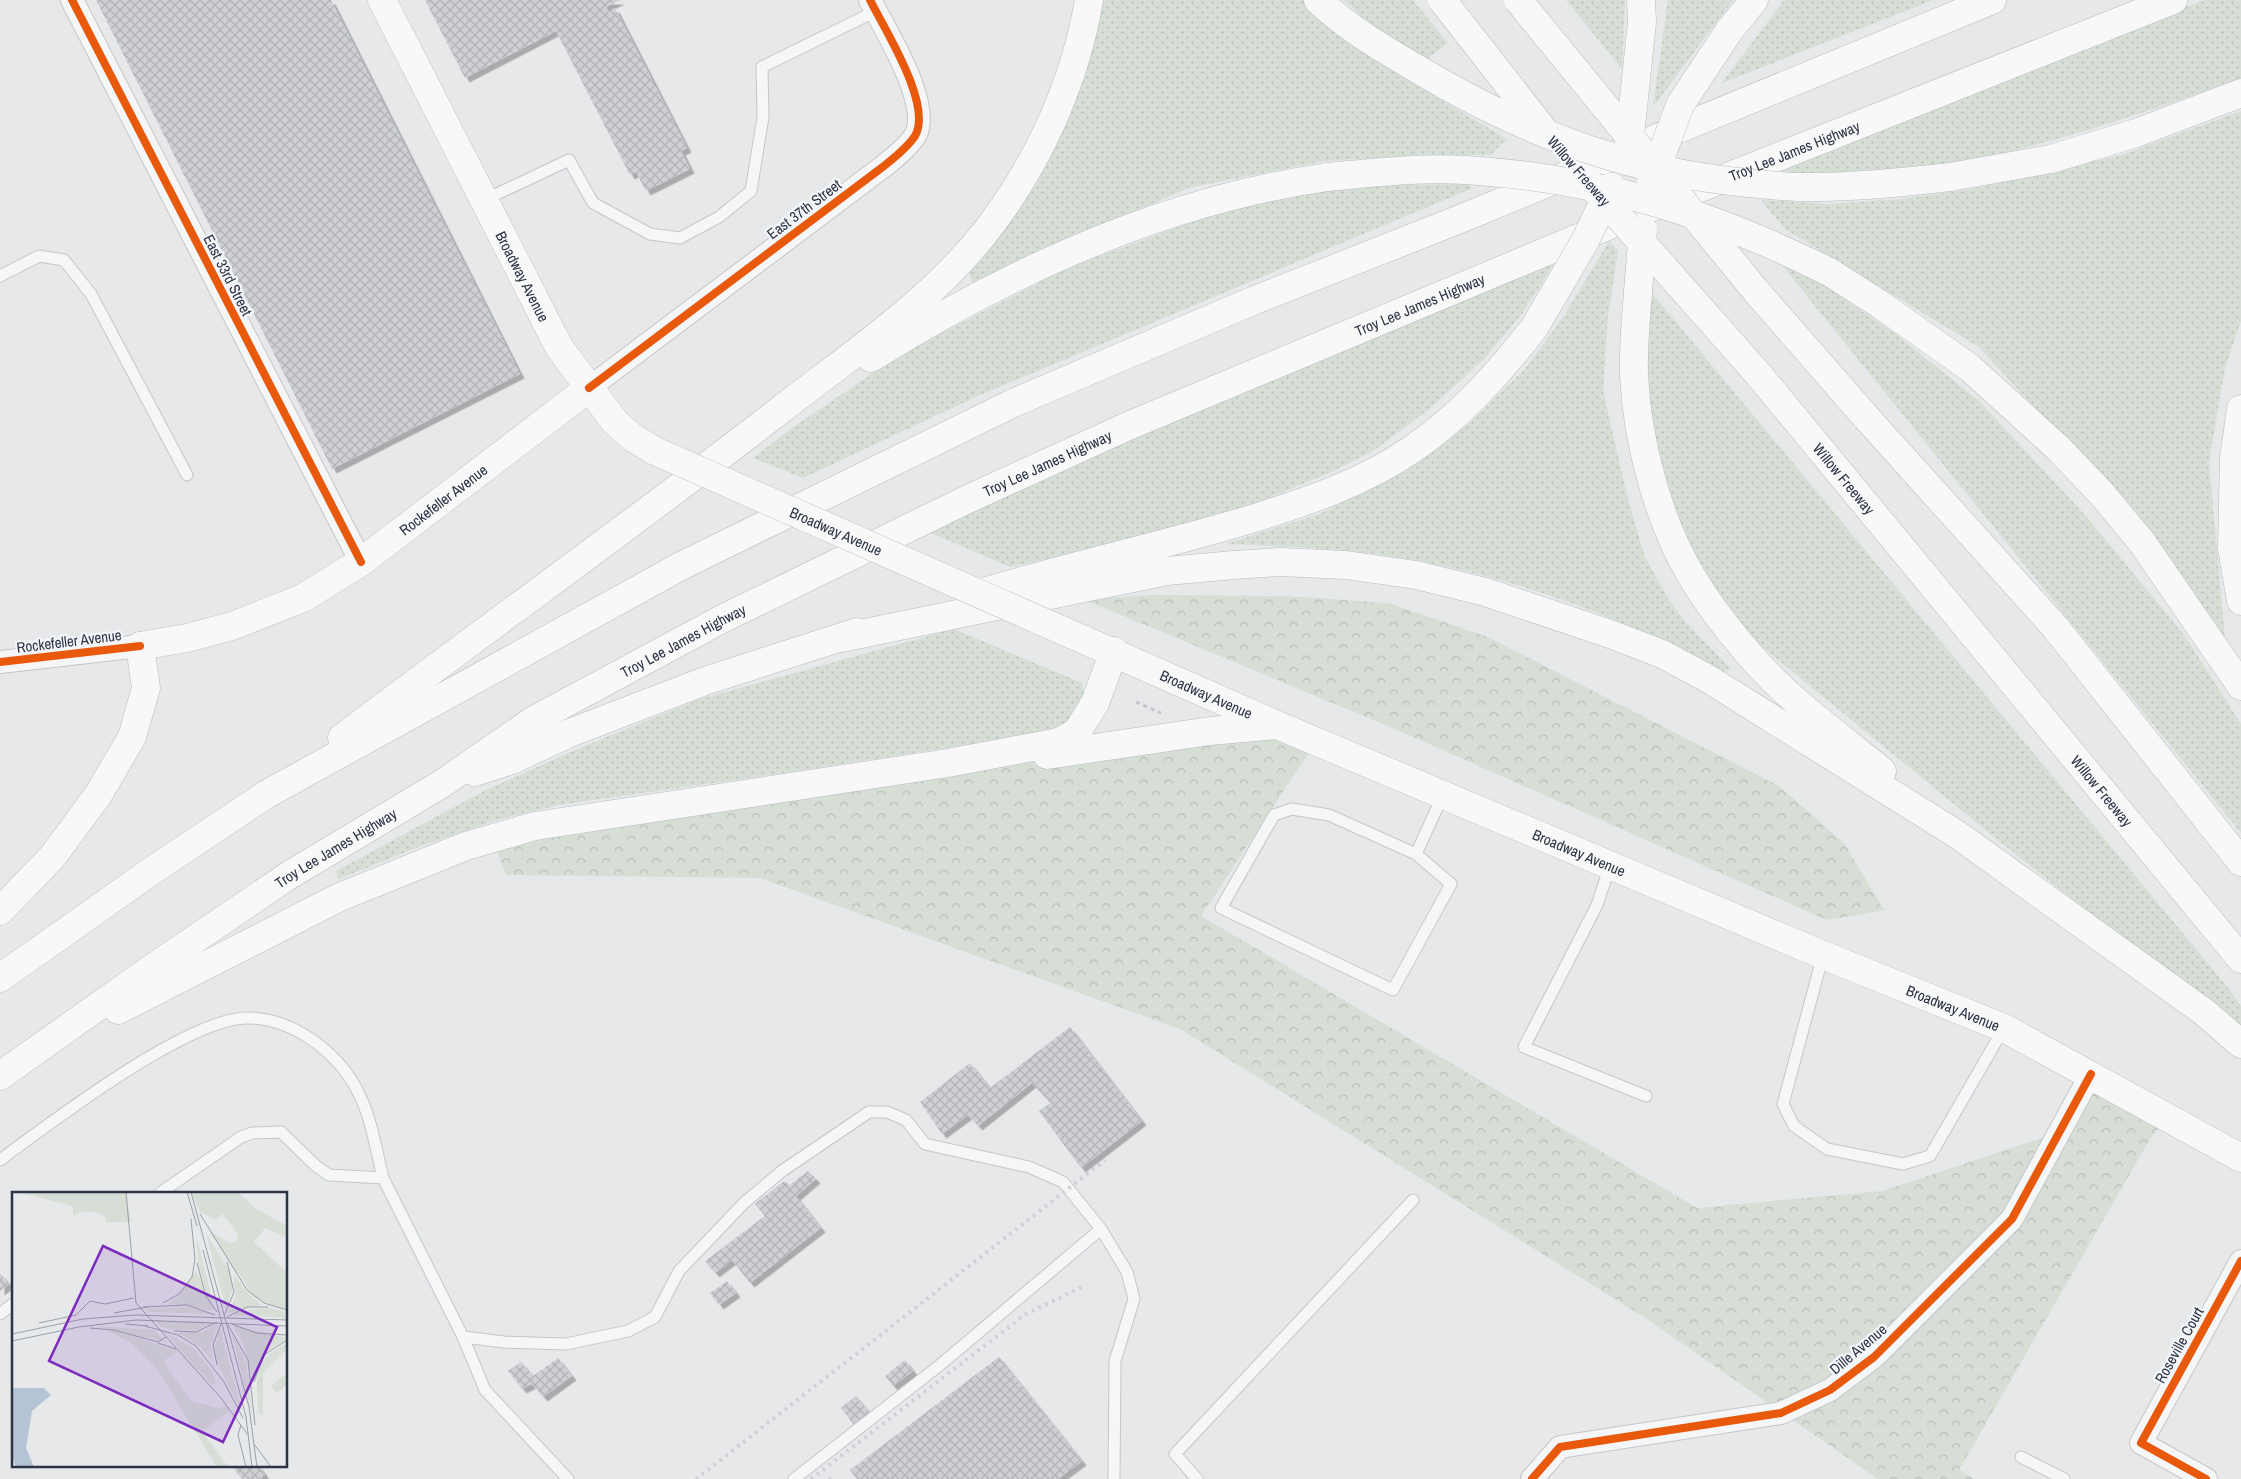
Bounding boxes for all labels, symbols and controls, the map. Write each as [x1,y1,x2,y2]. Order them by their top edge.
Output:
street label: Troy Lee James Highway [1726,115,1863,186]
street label: Willow Freeway [1543,131,1616,211]
street label: East 37th Street [762,174,846,244]
street label: Broadway Avenue [491,227,555,325]
street label: East 33rd Street [198,231,258,320]
street label: Troy Lee James Highway [1351,268,1489,341]
street label: Troy Lee James Highway [979,424,1115,501]
street label: Willow Freeway [1809,438,1881,519]
street label: Rockefeller Avenue [395,459,492,540]
street label: Broadway Avenue [787,501,886,560]
street label: Troy Lee James Highway [617,598,750,682]
street label: Rockefeller Avenue [15,624,123,658]
street label: Broadway Avenue [1157,664,1256,724]
street label: Willow Freeway [2066,751,2138,832]
street label: Troy Lee James Highway [270,802,401,893]
street label: Broadway Avenue [1529,823,1629,881]
street label: Broadway Avenue [1903,979,2003,1036]
inset map [12,1192,288,1466]
street label: Roseville Court [2149,1303,2209,1387]
street label: Dille Avenue [1825,1319,1891,1379]

